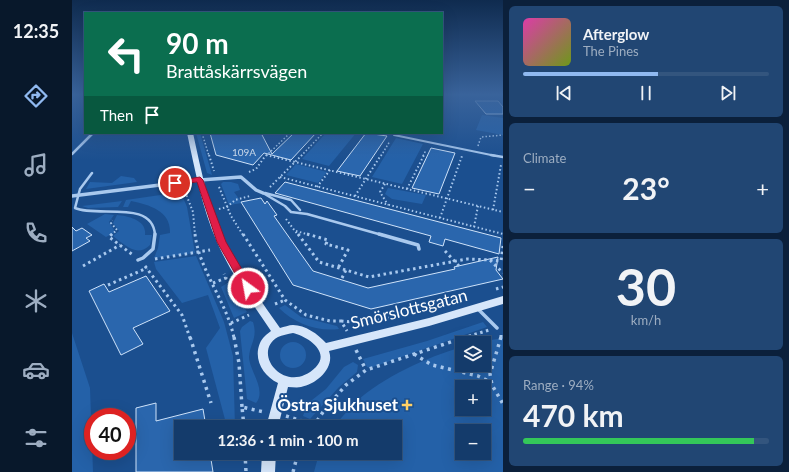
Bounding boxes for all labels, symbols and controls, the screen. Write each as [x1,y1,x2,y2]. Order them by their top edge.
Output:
text: 12:35 [13,20,59,42]
text: Afterglow [583,25,649,43]
text: 90 m [166,26,229,60]
icon: left [100,28,152,80]
text: The Pines [583,43,639,59]
text: Brattåskärrsvägen [166,60,307,82]
icon: directions [22,82,50,110]
icon: previous [553,82,575,104]
icon: pause [635,82,657,104]
icon: next [717,82,739,104]
icon: arrive [141,104,163,126]
text: Then [100,106,133,124]
house number: 109A [232,146,256,158]
text: Climate [523,150,566,166]
icon: music [22,151,50,179]
pin [158,166,192,200]
text: 23° [622,170,670,206]
icon: arrive [164,172,186,194]
text: − [523,175,536,202]
text: + [756,175,769,202]
icon: phone [22,219,50,247]
text: 30 [616,255,676,317]
position arrow [227,267,269,309]
street label: Smörslottsgatan [348,284,470,333]
icon: climate [22,287,50,315]
text: km/h [631,312,661,328]
map controls [455,336,491,460]
button: layers [455,336,491,372]
icon: car [22,356,50,384]
text: Range · 94% [523,377,594,393]
button: + [455,380,491,416]
place label: Östra Sjukhuset [277,394,399,415]
text: 470 km [523,397,624,433]
marker: Östra Sjukhuset [401,399,413,411]
speed limit sign: 40 [84,408,136,460]
icon: filters [22,424,50,452]
button: − [455,424,491,460]
text: 12:36 · 1 min · 100 m [218,431,358,449]

